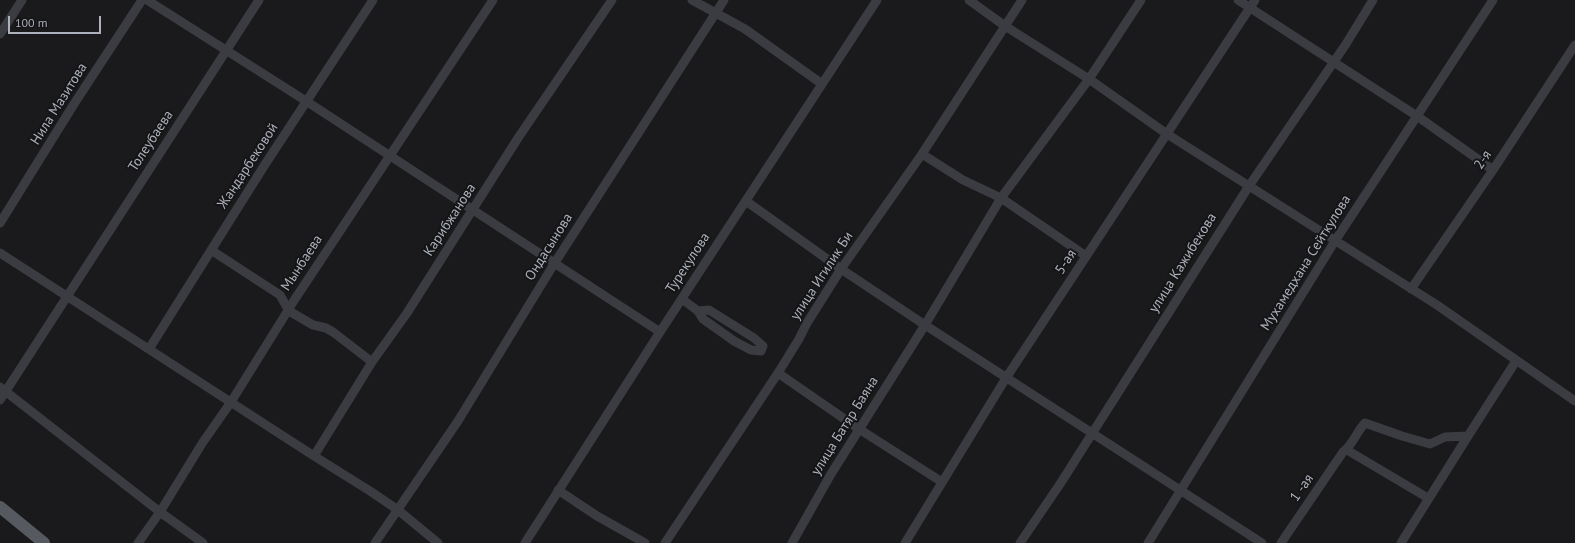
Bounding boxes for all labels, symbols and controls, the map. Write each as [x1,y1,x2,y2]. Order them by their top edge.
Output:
scale bar [10,8,103,34]
text: 100 m [15,15,48,30]
street label: Нила Мазитова [27,60,91,148]
street label: Толеубаева [125,107,177,175]
street label: Жандарбековой [214,120,282,212]
street label: 2-я [1471,147,1495,173]
street label: Карибжанова [420,181,480,259]
street label: Мухамедхана Сейткулова [1257,192,1355,334]
street label: Ондасынова [522,210,576,284]
street label: улица Кажибекова [1146,210,1220,316]
street label: улица Игилик Би [787,229,857,323]
street label: Турекулова [662,230,714,296]
street label: Мынбаева [278,232,326,294]
street label: 5-ая [1052,246,1080,278]
street label: улица Батяр Баяна [808,373,882,479]
street label: 1 -ая [1287,471,1317,505]

